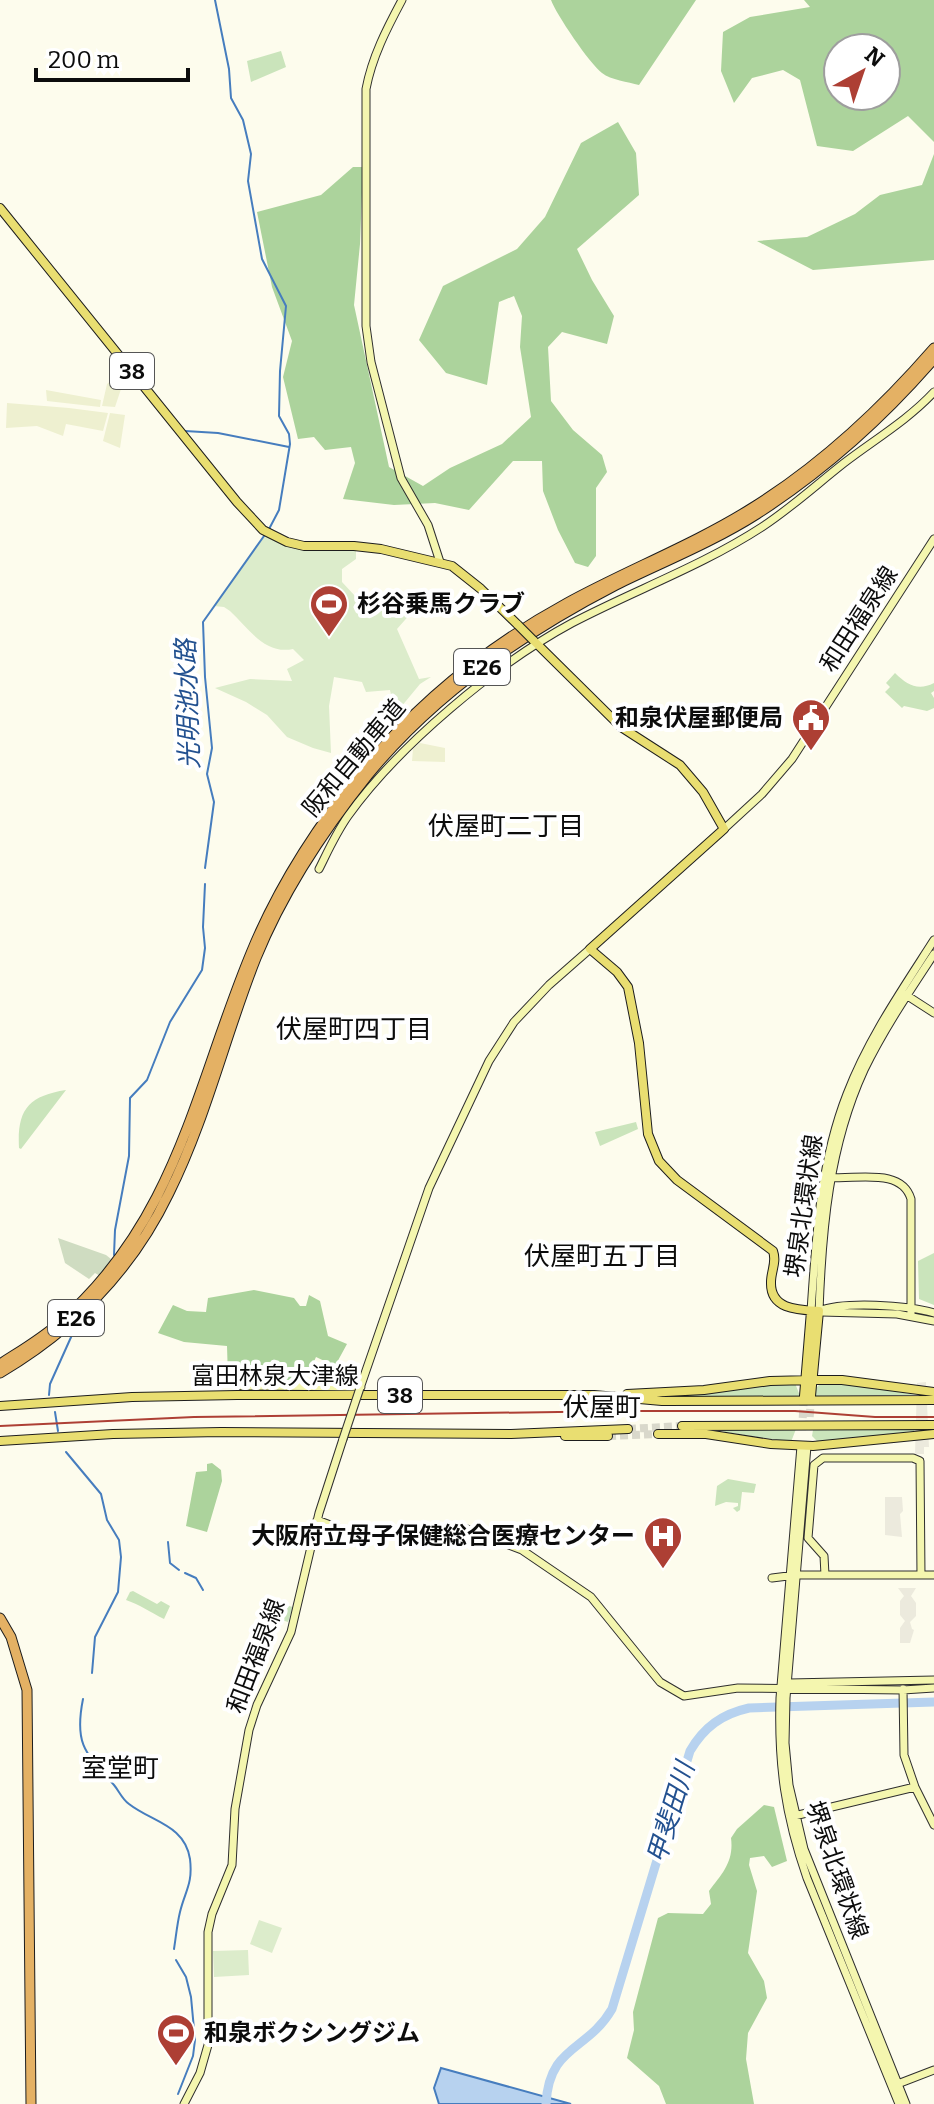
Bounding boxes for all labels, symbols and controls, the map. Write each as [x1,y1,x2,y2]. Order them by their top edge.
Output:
scale bar [36,32,188,82]
north arrow [822,32,902,112]
text: N [859,41,890,73]
text: 200 m [48,46,120,74]
road number: 38 [110,353,154,389]
street label: 和田福泉線 [815,561,903,677]
sports icon: 杉谷乗馬クラブ [308,583,350,638]
place label: 杉谷乗馬クラブ [357,590,525,618]
water label: 光明池水路 [170,637,206,770]
road number: E26 [454,649,510,685]
street label: 阪和自動車道 [297,694,411,822]
public building icon: 和泉伏屋郵便局 [790,697,832,752]
place label: 和泉伏屋郵便局 [615,704,783,732]
district label: 伏屋町二丁目 [428,811,584,842]
district label: 伏屋町四丁目 [276,1014,432,1045]
street label: 堺泉北環状線 [780,1133,828,1279]
district label: 伏屋町五丁目 [524,1241,680,1272]
road number: E26 [48,1300,104,1336]
street label: 富田林泉大津線 [191,1362,359,1390]
road number: 38 [378,1377,422,1413]
district label: 伏屋町 [563,1392,641,1423]
hospital icon: 大阪府立母子保健総合医療センター [642,1515,684,1570]
place label: 大阪府立母子保健総合医療センター [251,1522,635,1550]
street label: 和田福泉線 [221,1595,291,1717]
district label: 室堂町 [81,1753,159,1784]
water label: 甲斐田川 [641,1756,702,1867]
street label: 堺泉北環状線 [800,1797,874,1943]
sports icon: 和泉ボクシングジム [155,2012,197,2067]
place label: 和泉ボクシングジム [204,2019,420,2047]

